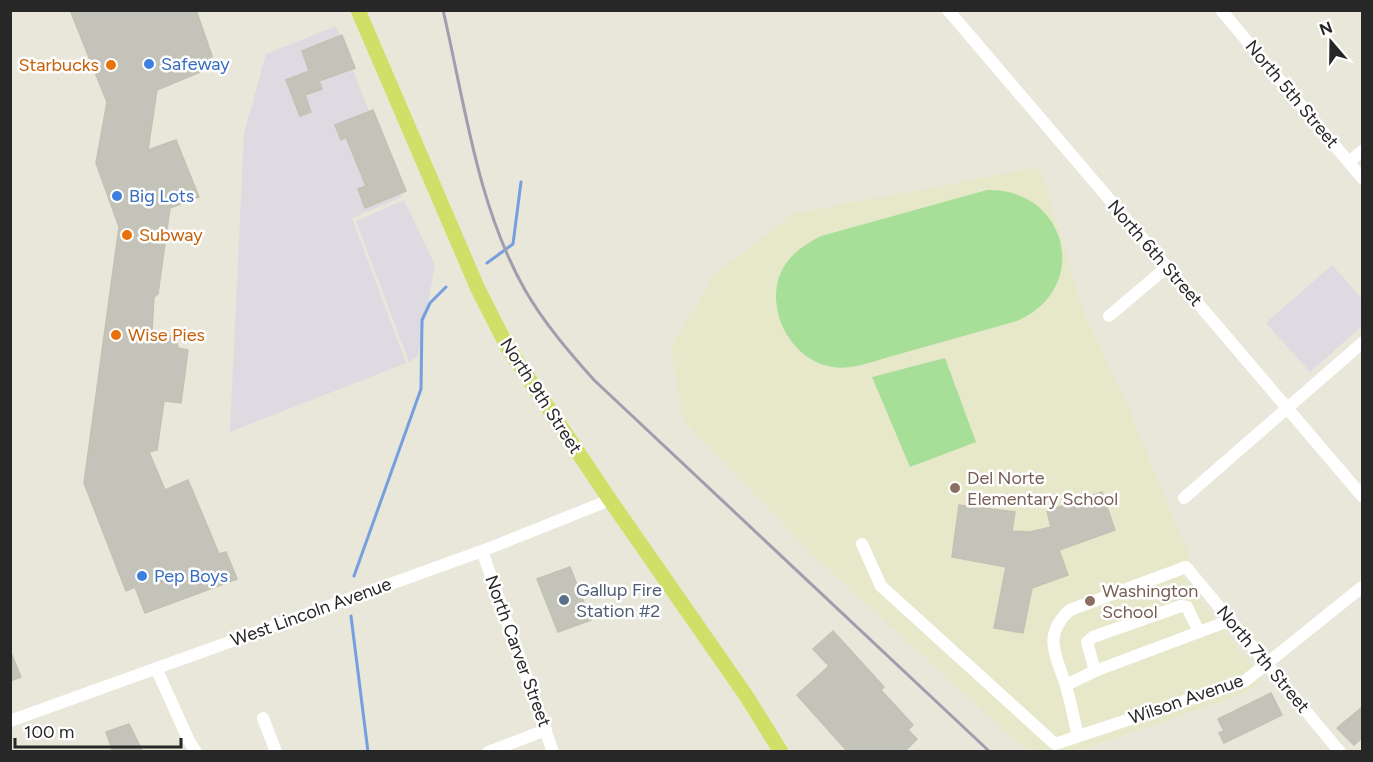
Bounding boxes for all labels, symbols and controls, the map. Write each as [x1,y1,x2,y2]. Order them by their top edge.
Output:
north arrow [1301,12,1361,72]
text: N [1317,17,1335,39]
street label: North 5th Street [1241,36,1344,152]
place label: Safeway [161,53,230,75]
place label: Starbucks [18,54,99,76]
marker: Safeway [142,57,156,71]
marker: Starbucks [104,58,118,72]
place label: Big Lots [129,185,194,207]
marker: Big Lots [110,189,124,203]
street label: North 6th Street [1103,195,1207,311]
place label: Subway [139,224,203,246]
marker: Subway [120,228,134,242]
place label: Wise Pies [128,324,205,346]
marker: Wise Pies [109,328,123,342]
street label: North 9th Street [495,334,587,458]
place label: Del Norte Elementary School [967,467,1118,510]
marker: Del Norte Elementary School [948,481,962,495]
place label: Pep Boys [154,565,228,587]
marker: Pep Boys [135,569,149,583]
street label: North Carver Street [480,572,556,730]
street label: West Lincoln Avenue [228,573,394,651]
place label: Gallup Fire Station #2 [576,579,662,622]
place label: Washington School [1102,580,1198,623]
marker: Gallup Fire Station #2 [557,593,571,607]
marker: Washington School [1083,594,1097,608]
street label: North 7th Street [1212,601,1314,717]
street label: Wilson Avenue [1126,669,1246,729]
scale bar [15,711,182,749]
text: 100 m [24,721,74,743]

